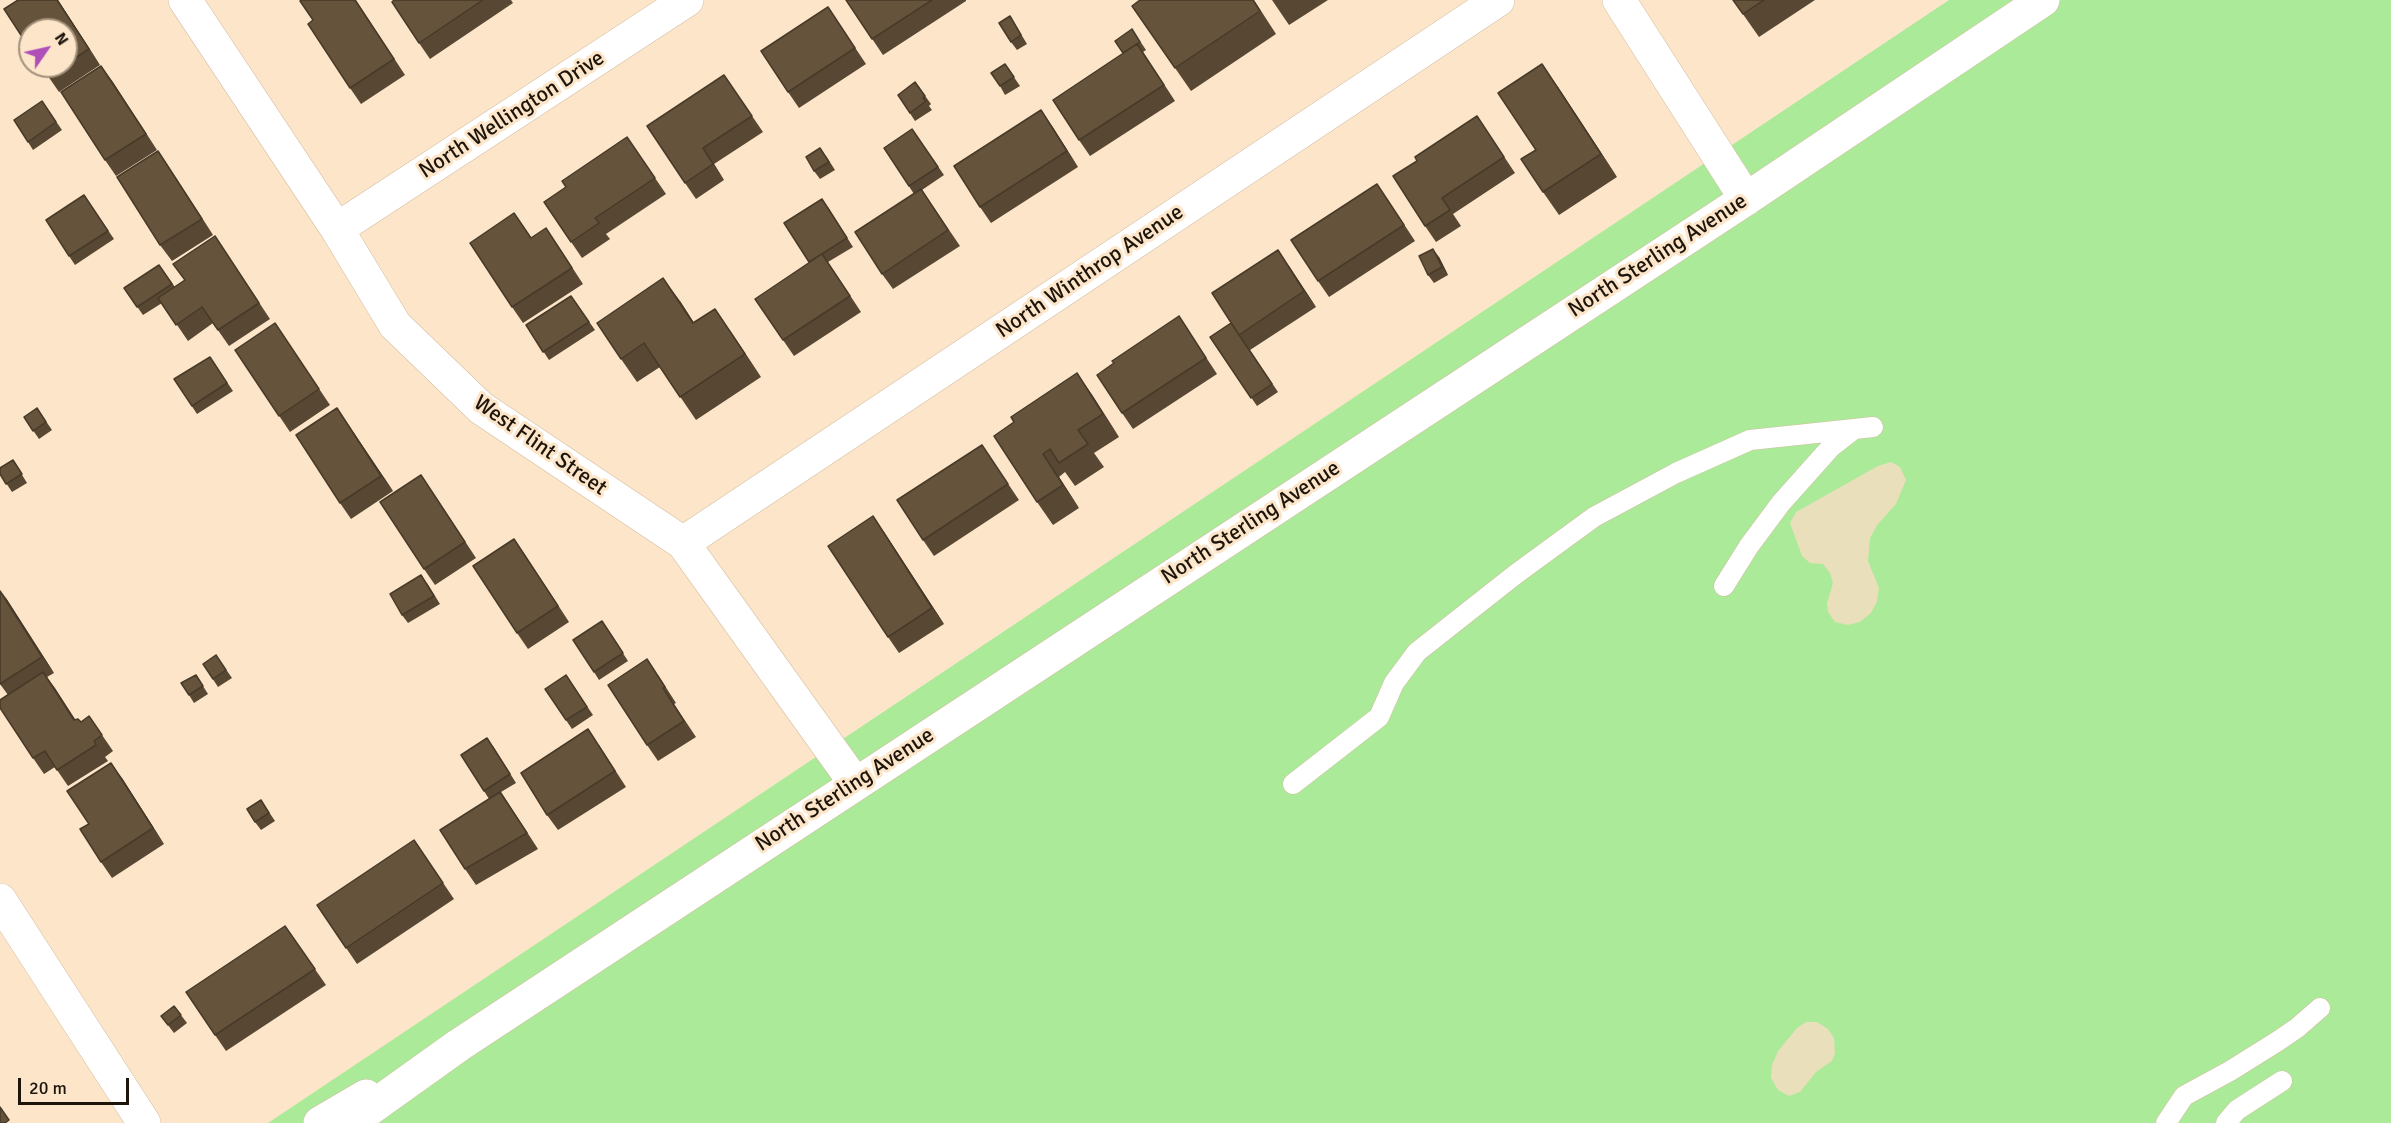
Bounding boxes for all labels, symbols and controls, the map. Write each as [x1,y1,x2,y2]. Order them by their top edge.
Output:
north arrow [18,18,78,78]
text: N [50,29,73,49]
street label: North Wellington Drive [414,45,610,185]
street label: North Sterling Avenue [1564,188,1752,324]
street label: North Winthrop Avenue [991,199,1189,345]
street label: West Flint Street [468,390,612,502]
street label: North Sterling Avenue [1157,455,1345,591]
street label: North Sterling Avenue [751,722,939,858]
scale bar [21,1066,132,1104]
text: 20 m [29,1077,67,1099]

